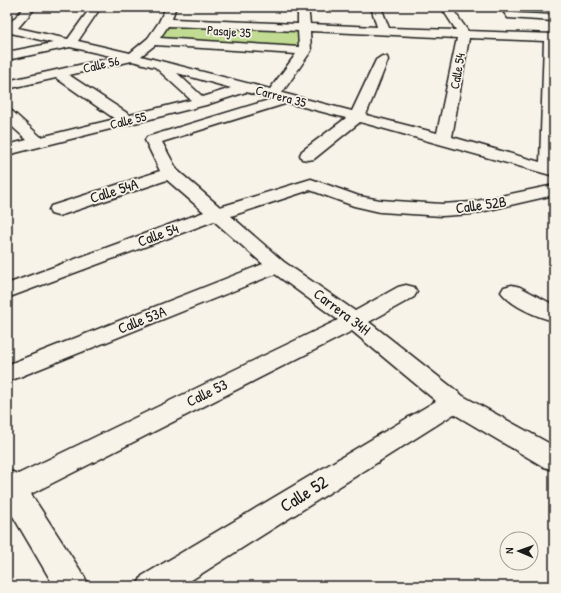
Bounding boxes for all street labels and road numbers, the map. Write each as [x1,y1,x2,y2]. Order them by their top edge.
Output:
street label: Pasaje 35 [206,20,252,42]
street label: Calle 56 [81,51,121,77]
street label: Calle 54 [445,51,469,90]
street label: Carrera 35 [254,81,309,112]
street label: Calle 55 [108,107,149,133]
street label: Calle 54A [87,173,141,208]
street label: Calle 52B [454,191,508,218]
street label: Calle 54 [135,217,181,252]
street label: Carrera 34H [310,283,375,340]
street label: Calle 53A [115,300,170,339]
street label: Calle 53 [183,374,231,411]
street label: Calle 52 [275,469,333,518]

